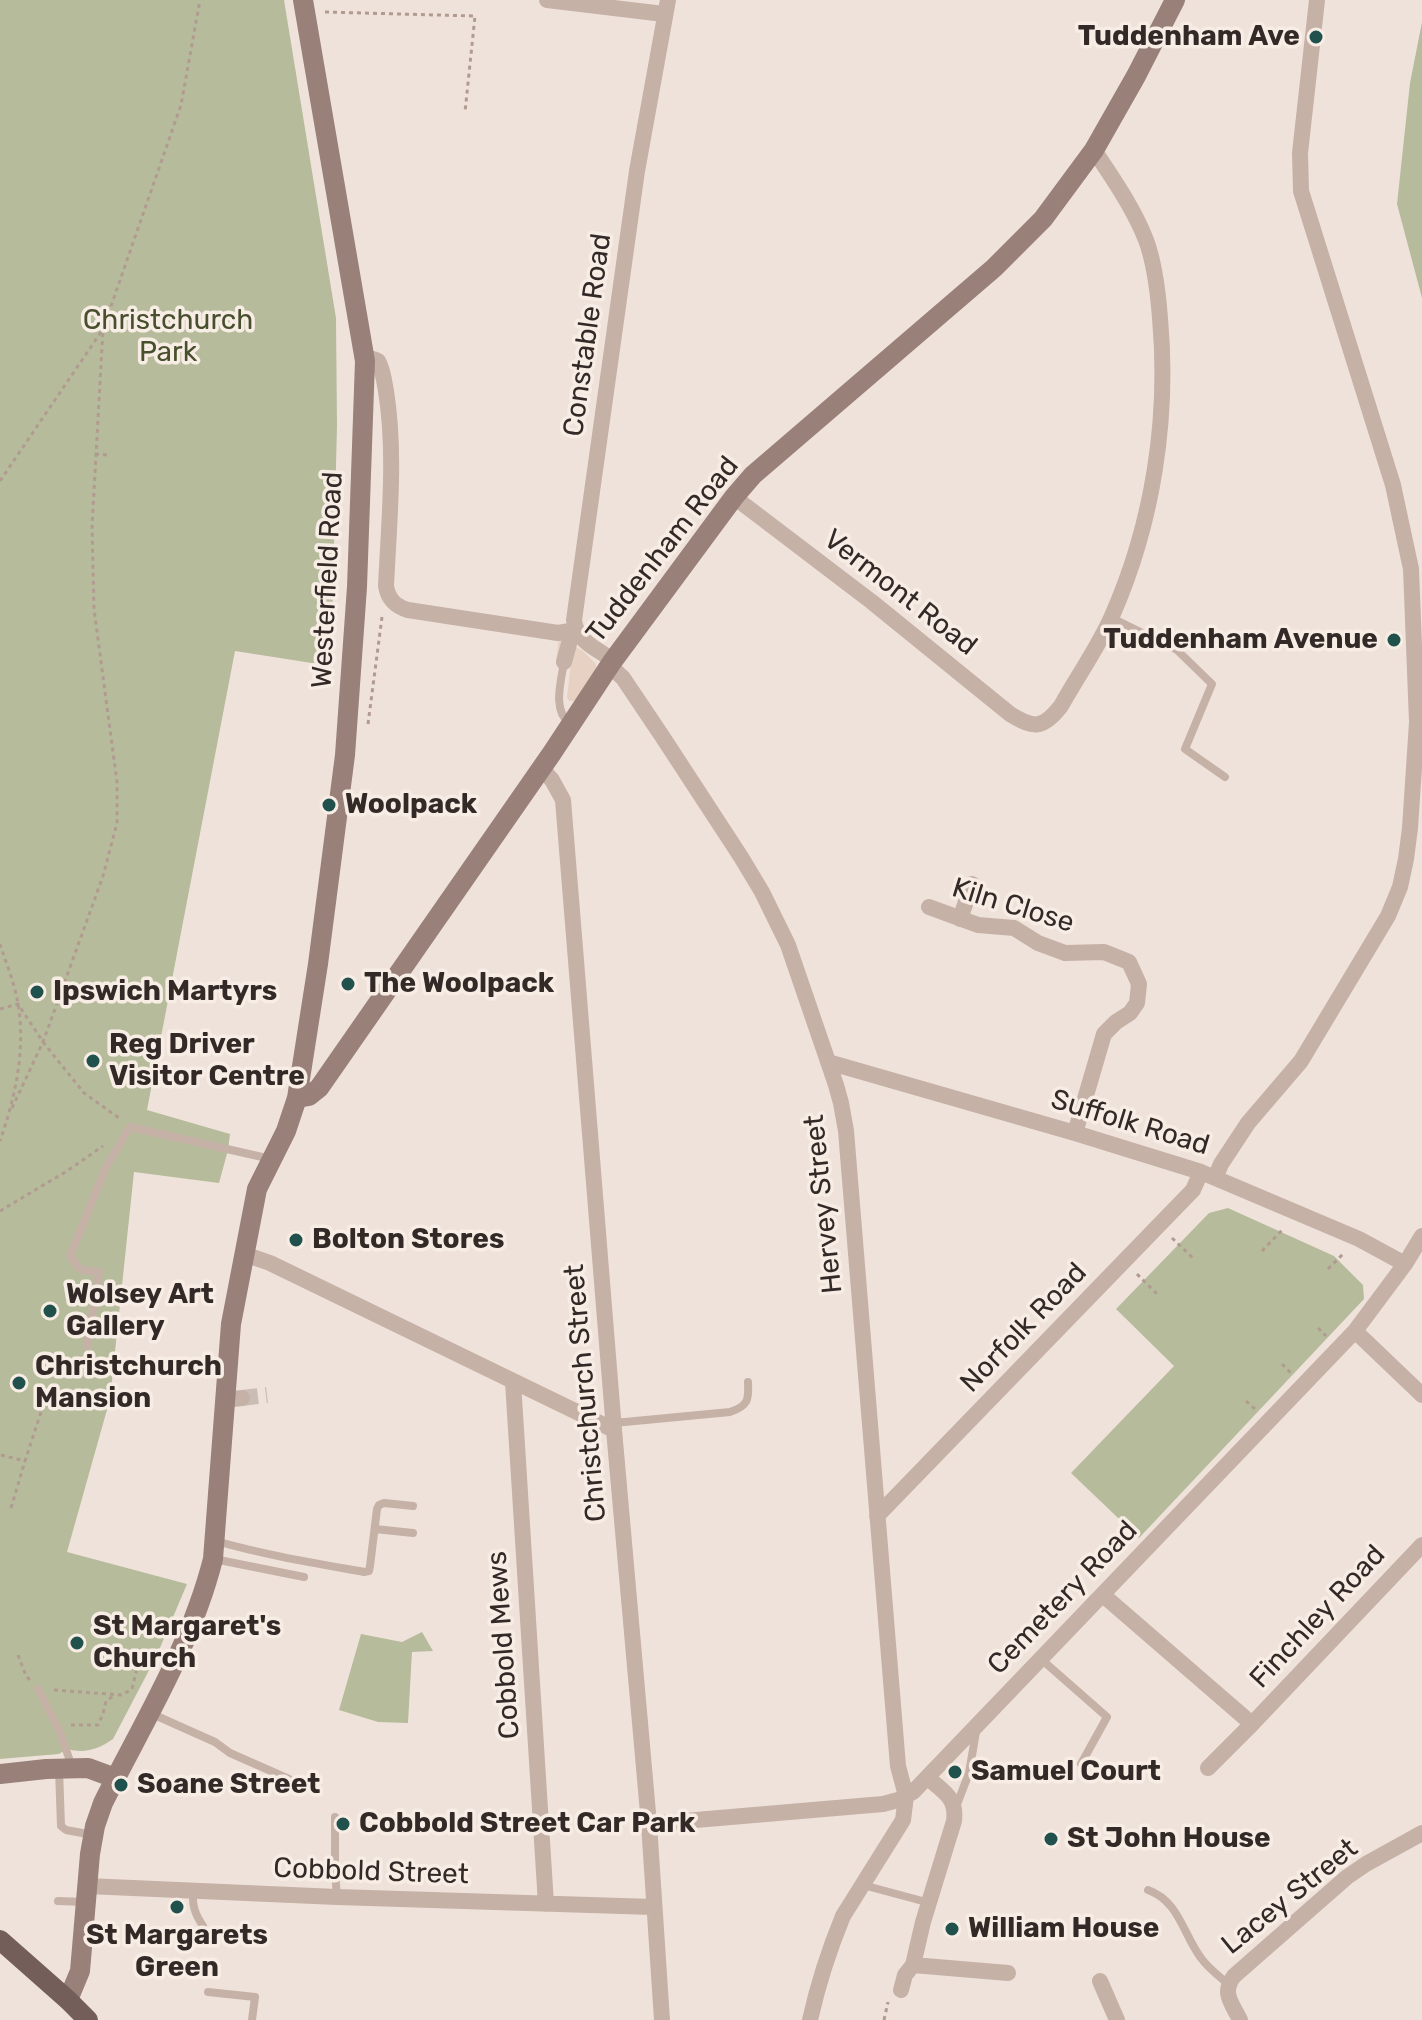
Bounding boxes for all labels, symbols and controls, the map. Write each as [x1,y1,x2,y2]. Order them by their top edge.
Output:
place label: Tuddenham Ave [1078,20,1300,54]
marker: Tuddenham Ave [1307,28,1325,46]
street label: Constable Road [557,231,619,439]
park label: Christchurch Park [83,304,253,370]
street label: Tuddenham Road [580,450,746,650]
street label: Westerfield Road [306,471,350,689]
street label: Vermont Road [817,523,983,663]
place label: Tuddenham Avenue [1103,623,1378,657]
marker: Tuddenham Avenue [1385,631,1403,649]
place label: Woolpack [345,788,477,822]
marker: Woolpack [320,796,338,814]
street label: Kiln Close [948,872,1078,940]
place label: The Woolpack [364,967,554,1001]
place label: Ipswich Martyrs [53,975,277,1009]
marker: The Woolpack [339,975,357,993]
marker: Ipswich Martyrs [28,983,46,1001]
place label: Reg Driver Visitor Centre [109,1028,305,1094]
marker: Reg Driver Visitor Centre [84,1052,102,1070]
street label: Suffolk Road [1047,1083,1213,1163]
street label: Hervey Street [798,1113,850,1295]
place label: Bolton Stores [312,1223,504,1257]
marker: Bolton Stores [287,1231,305,1249]
street label: Norfolk Road [954,1256,1094,1400]
street label: Christchurch Street [558,1263,614,1523]
place label: Wolsey Art Gallery [66,1278,214,1344]
marker: Wolsey Art Gallery [41,1302,59,1320]
place label: Christchurch Mansion [35,1350,222,1416]
marker: Christchurch Mansion [10,1374,28,1392]
street label: Cemetery Road [981,1514,1145,1682]
street label: Finchley Road [1243,1539,1393,1695]
street label: Cobbold Mews [481,1550,527,1740]
place label: St Margaret's Church [93,1610,281,1676]
marker: St Margaret's Church [68,1634,86,1652]
place label: Samuel Court [971,1755,1161,1789]
marker: Samuel Court [946,1763,964,1781]
place label: Soane Street [137,1768,320,1802]
marker: Soane Street [112,1776,130,1794]
place label: Cobbold Street Car Park [359,1807,695,1841]
marker: Cobbold Street Car Park [334,1815,352,1833]
place label: St John House [1067,1822,1271,1856]
marker: St John House [1042,1830,1060,1848]
street label: Lacey Street [1215,1832,1365,1962]
street label: Cobbold Street [273,1852,469,1892]
marker: St Margarets Green [168,1898,186,1916]
place label: William House [968,1912,1159,1946]
place label: St Margarets Green [86,1919,268,1985]
marker: William House [943,1920,961,1938]

